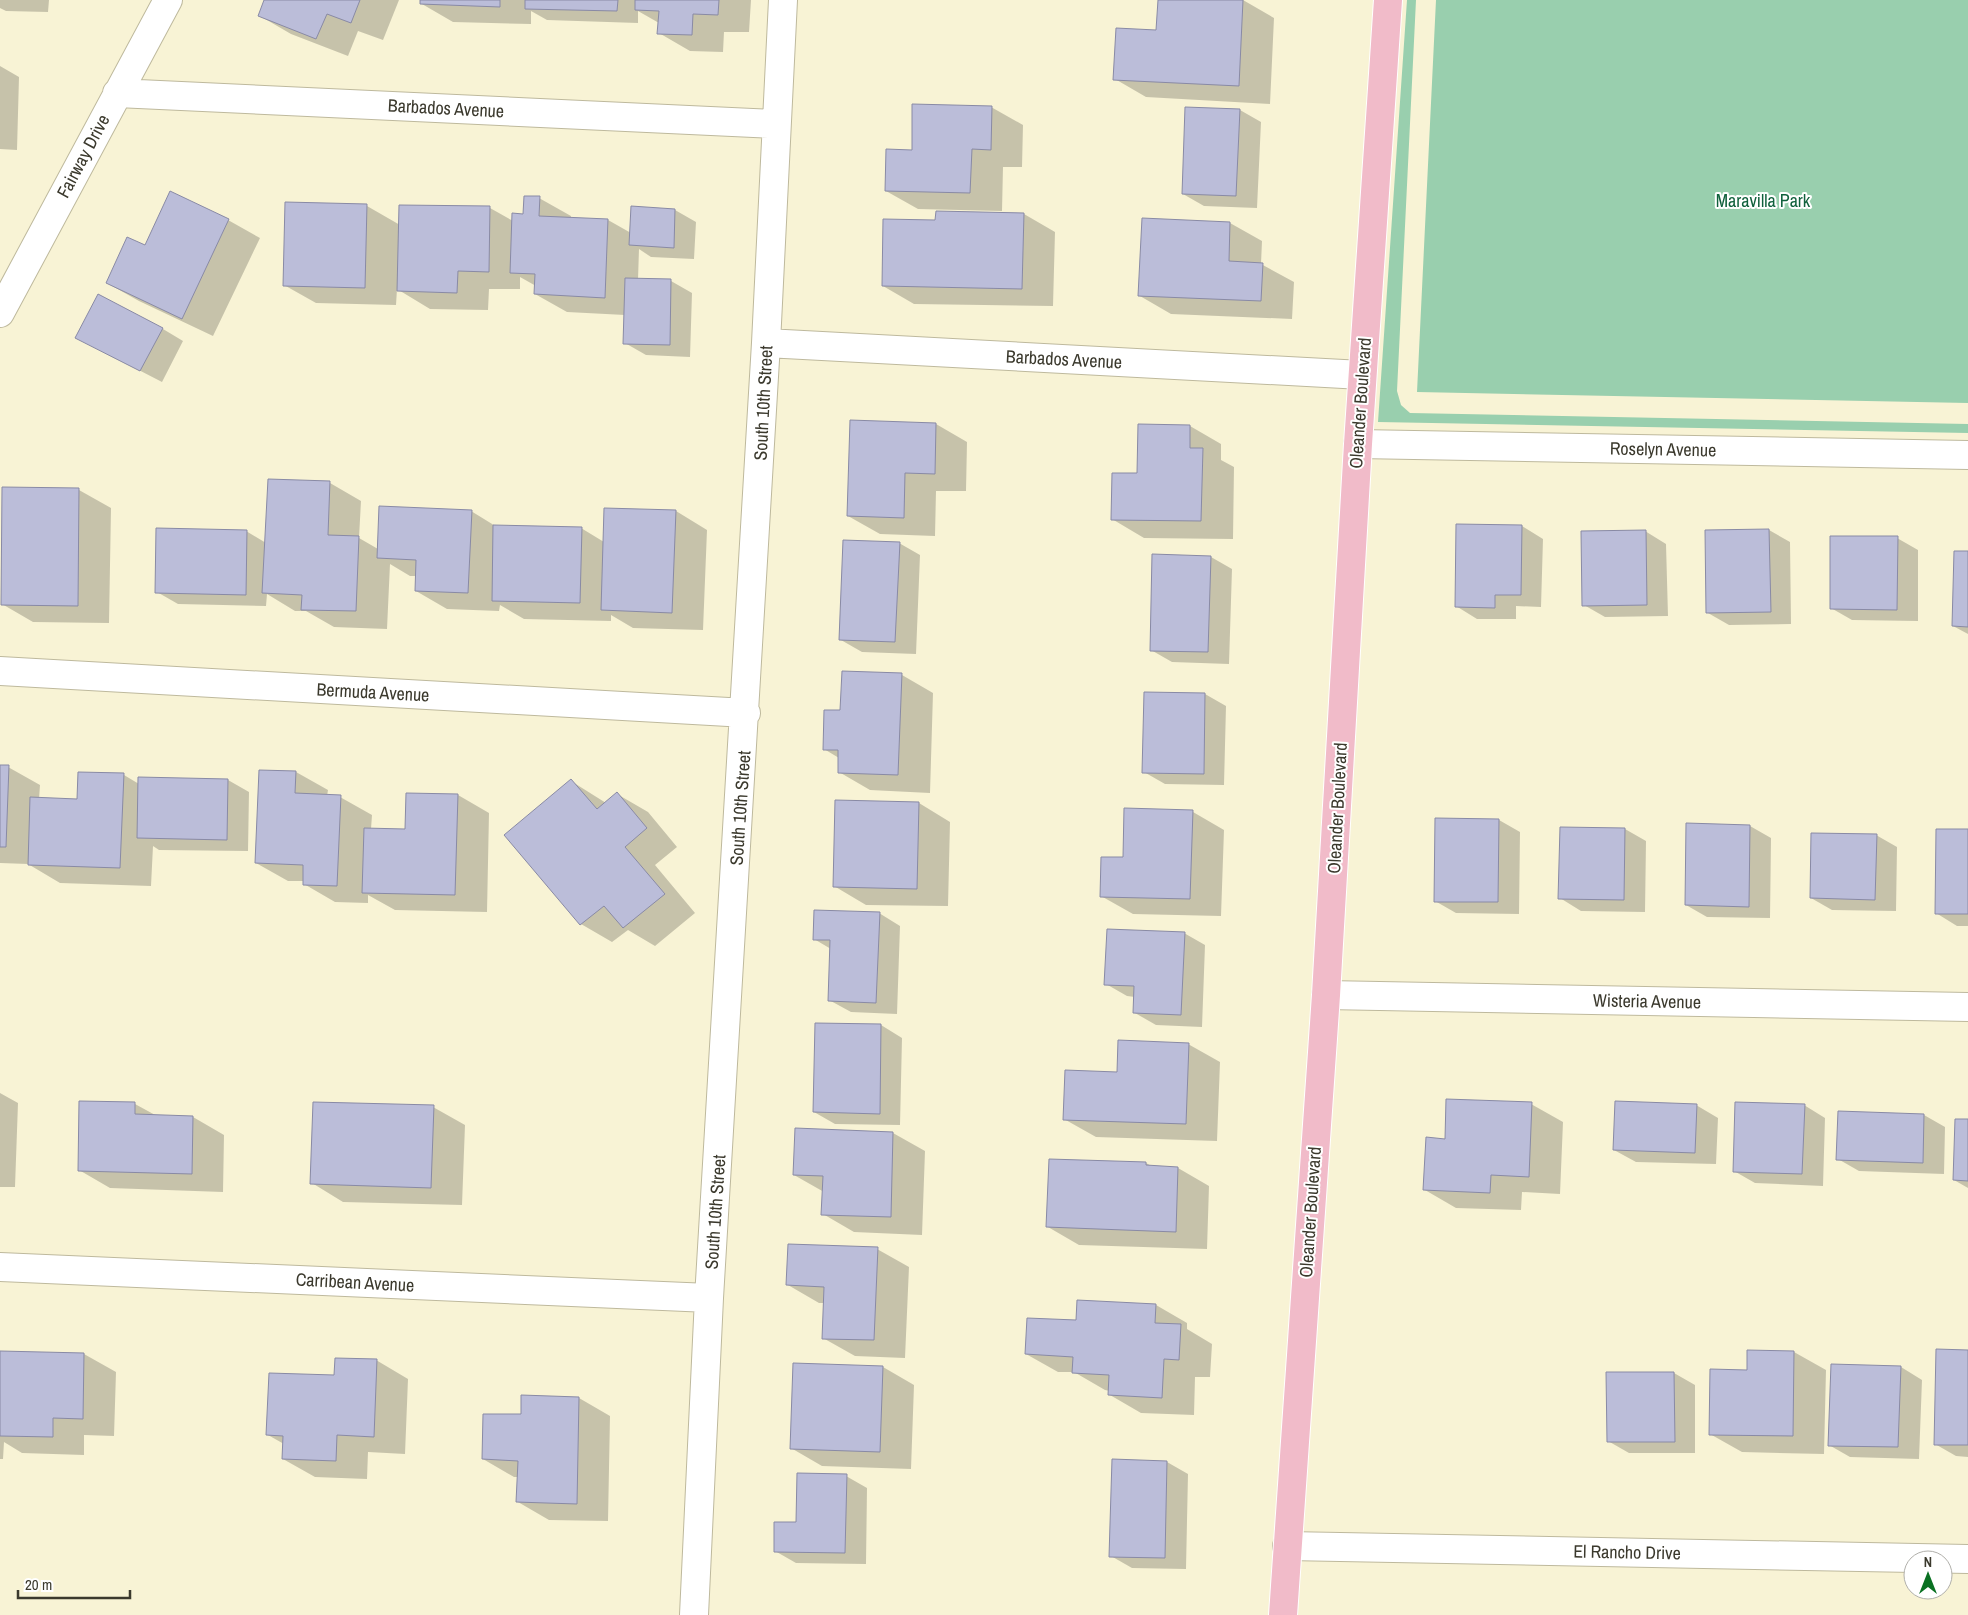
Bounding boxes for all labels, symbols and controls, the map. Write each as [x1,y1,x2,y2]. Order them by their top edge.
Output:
street label: Barbados Avenue [387,92,505,124]
street label: Fairway Drive [51,110,115,202]
park label: Maravilla Park [1716,188,1811,213]
street label: Oleander Boulevard [1343,337,1377,469]
street label: Barbados Avenue [1005,343,1123,375]
street label: South 10th Street [748,345,778,461]
street label: Roselyn Avenue [1610,436,1716,462]
street label: Bermuda Avenue [316,677,430,707]
street label: Oleander Boulevard [1321,742,1353,874]
street label: South 10th Street [724,750,756,866]
street label: Wisteria Avenue [1593,988,1701,1014]
street label: Oleander Boulevard [1293,1146,1327,1278]
street label: South 10th Street [699,1154,731,1270]
street label: Carribean Avenue [295,1266,415,1298]
street label: El Rancho Drive [1573,1539,1681,1565]
north arrow [1903,1550,1953,1600]
text: N [1924,1553,1932,1571]
scale bar [18,1568,130,1600]
text: 20 m [25,1574,52,1595]

